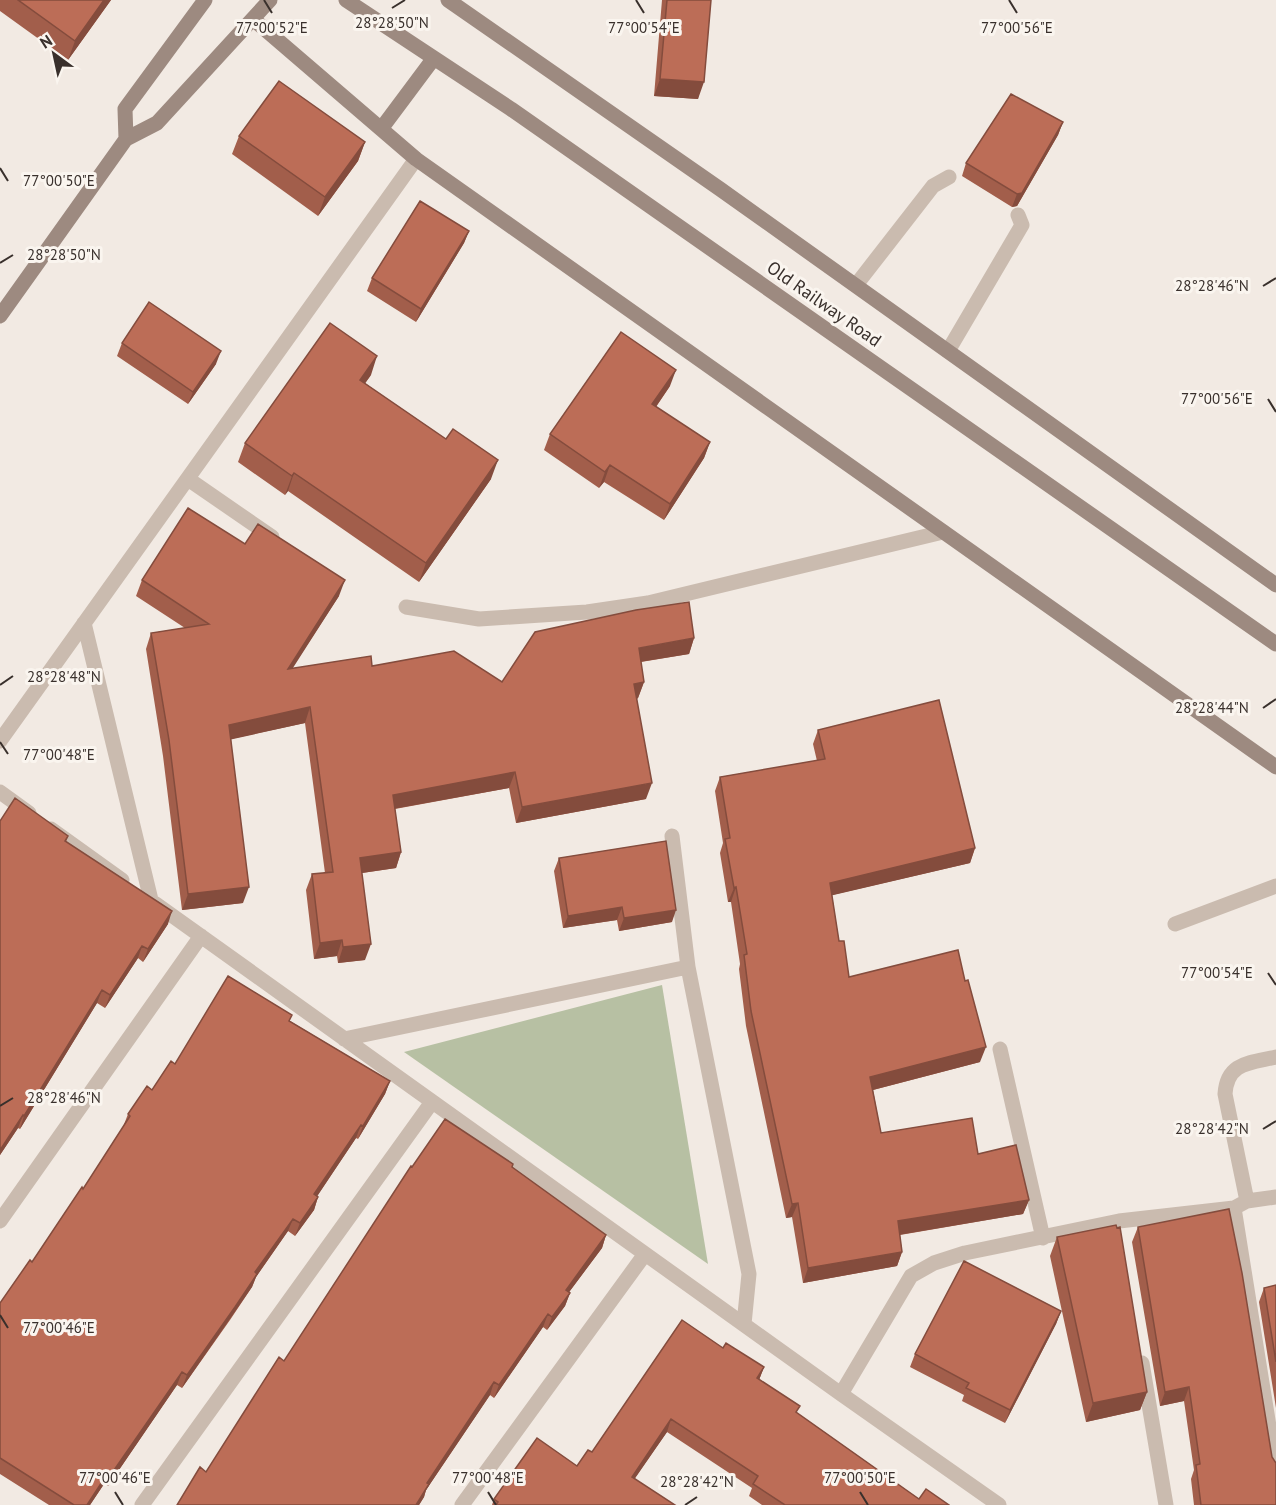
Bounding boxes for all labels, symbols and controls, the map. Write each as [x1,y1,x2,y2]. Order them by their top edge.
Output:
text: 28°28'50"N [355,13,429,32]
text: 77°00'52"E [236,18,308,37]
text: 77°00'54"E [608,18,680,37]
text: 77°00'56"E [981,18,1053,37]
north arrow [24,24,84,84]
text: N [36,30,56,53]
text: 77°00'50"E [23,171,95,190]
text: 28°28'50"N [27,245,101,264]
street label: Old Railway Road [763,256,886,352]
text: 28°28'46"N [1175,276,1249,295]
text: 77°00'56"E [1181,389,1253,408]
text: 28°28'48"N [27,667,101,686]
text: 28°28'44"N [1175,698,1249,717]
text: 77°00'48"E [23,745,95,764]
text: 77°00'54"E [1181,963,1253,982]
text: 28°28'46"N [27,1088,101,1107]
text: 28°28'42"N [1175,1119,1249,1138]
text: 77°00'46"E [23,1318,95,1337]
text: 77°00'46"E [79,1468,151,1487]
text: 77°00'48"E [452,1468,524,1487]
text: 77°00'50"E [824,1468,896,1487]
text: 28°28'42"N [660,1472,734,1491]

